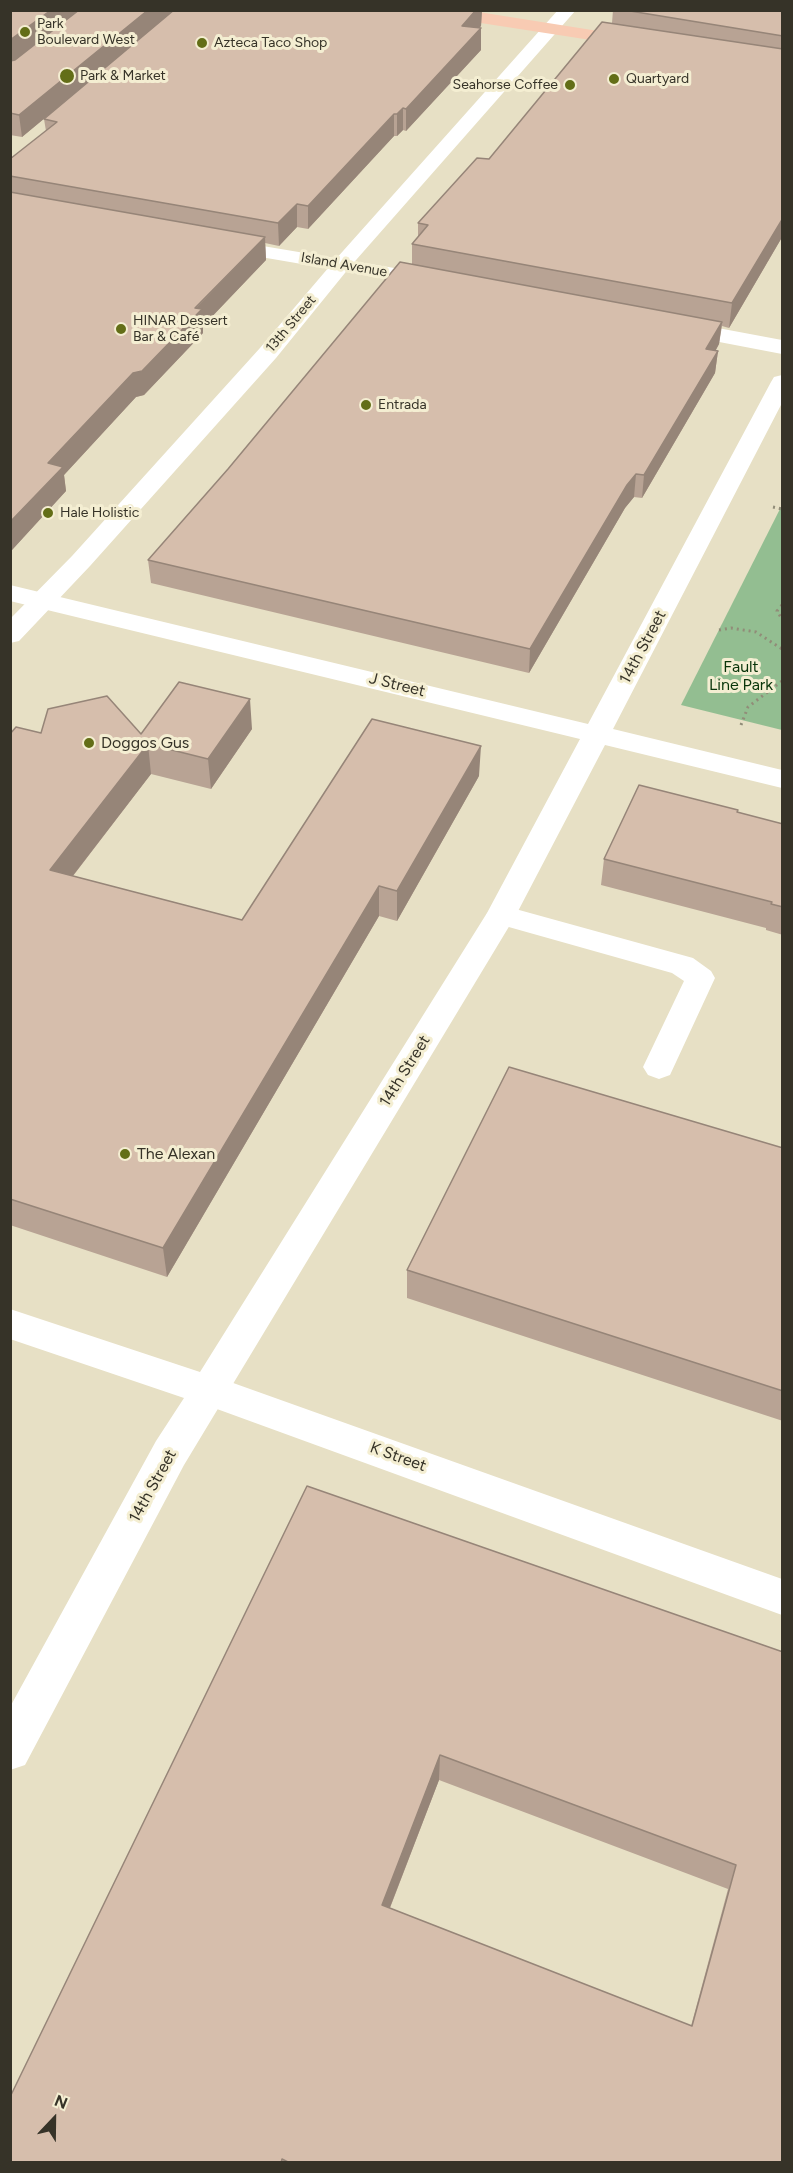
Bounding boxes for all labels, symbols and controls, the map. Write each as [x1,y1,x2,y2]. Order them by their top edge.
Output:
place label: Park Boulevard West [37,16,135,48]
marker: Park Boulevard West [18,25,32,39]
place label: Azteca Taco Shop [214,35,327,51]
marker: Azteca Taco Shop [195,36,209,50]
marker: Park & Market [58,67,76,85]
place label: Park & Market [80,68,166,84]
place label: Quartyard [626,71,689,87]
marker: Quartyard [607,72,621,86]
place label: Seahorse Coffee [453,77,558,93]
marker: Seahorse Coffee [563,78,577,92]
street label: Island Avenue [300,249,388,281]
street label: 13th Street [262,292,320,356]
place label: HINAR Dessert Bar & Café [133,313,228,346]
marker: HINAR Dessert Bar & Café [114,322,128,336]
place label: Entrada [378,397,427,413]
marker: Entrada [359,398,373,412]
place label: Hale Holistic [60,505,139,521]
marker: Hale Holistic [41,506,55,520]
street label: 14th Street [616,607,670,687]
park label: Fault Line Park [709,657,773,695]
street label: J Street [367,669,427,701]
place label: Doggos Gus [101,733,189,753]
marker: Doggos Gus [82,736,96,750]
street label: 14th Street [376,1032,434,1110]
place label: The Alexan [137,1144,215,1164]
marker: The Alexan [118,1147,132,1161]
street label: K Street [367,1438,429,1476]
street label: 14th Street [125,1446,181,1526]
north arrow [24,2089,84,2149]
text: N [52,2091,70,2113]

